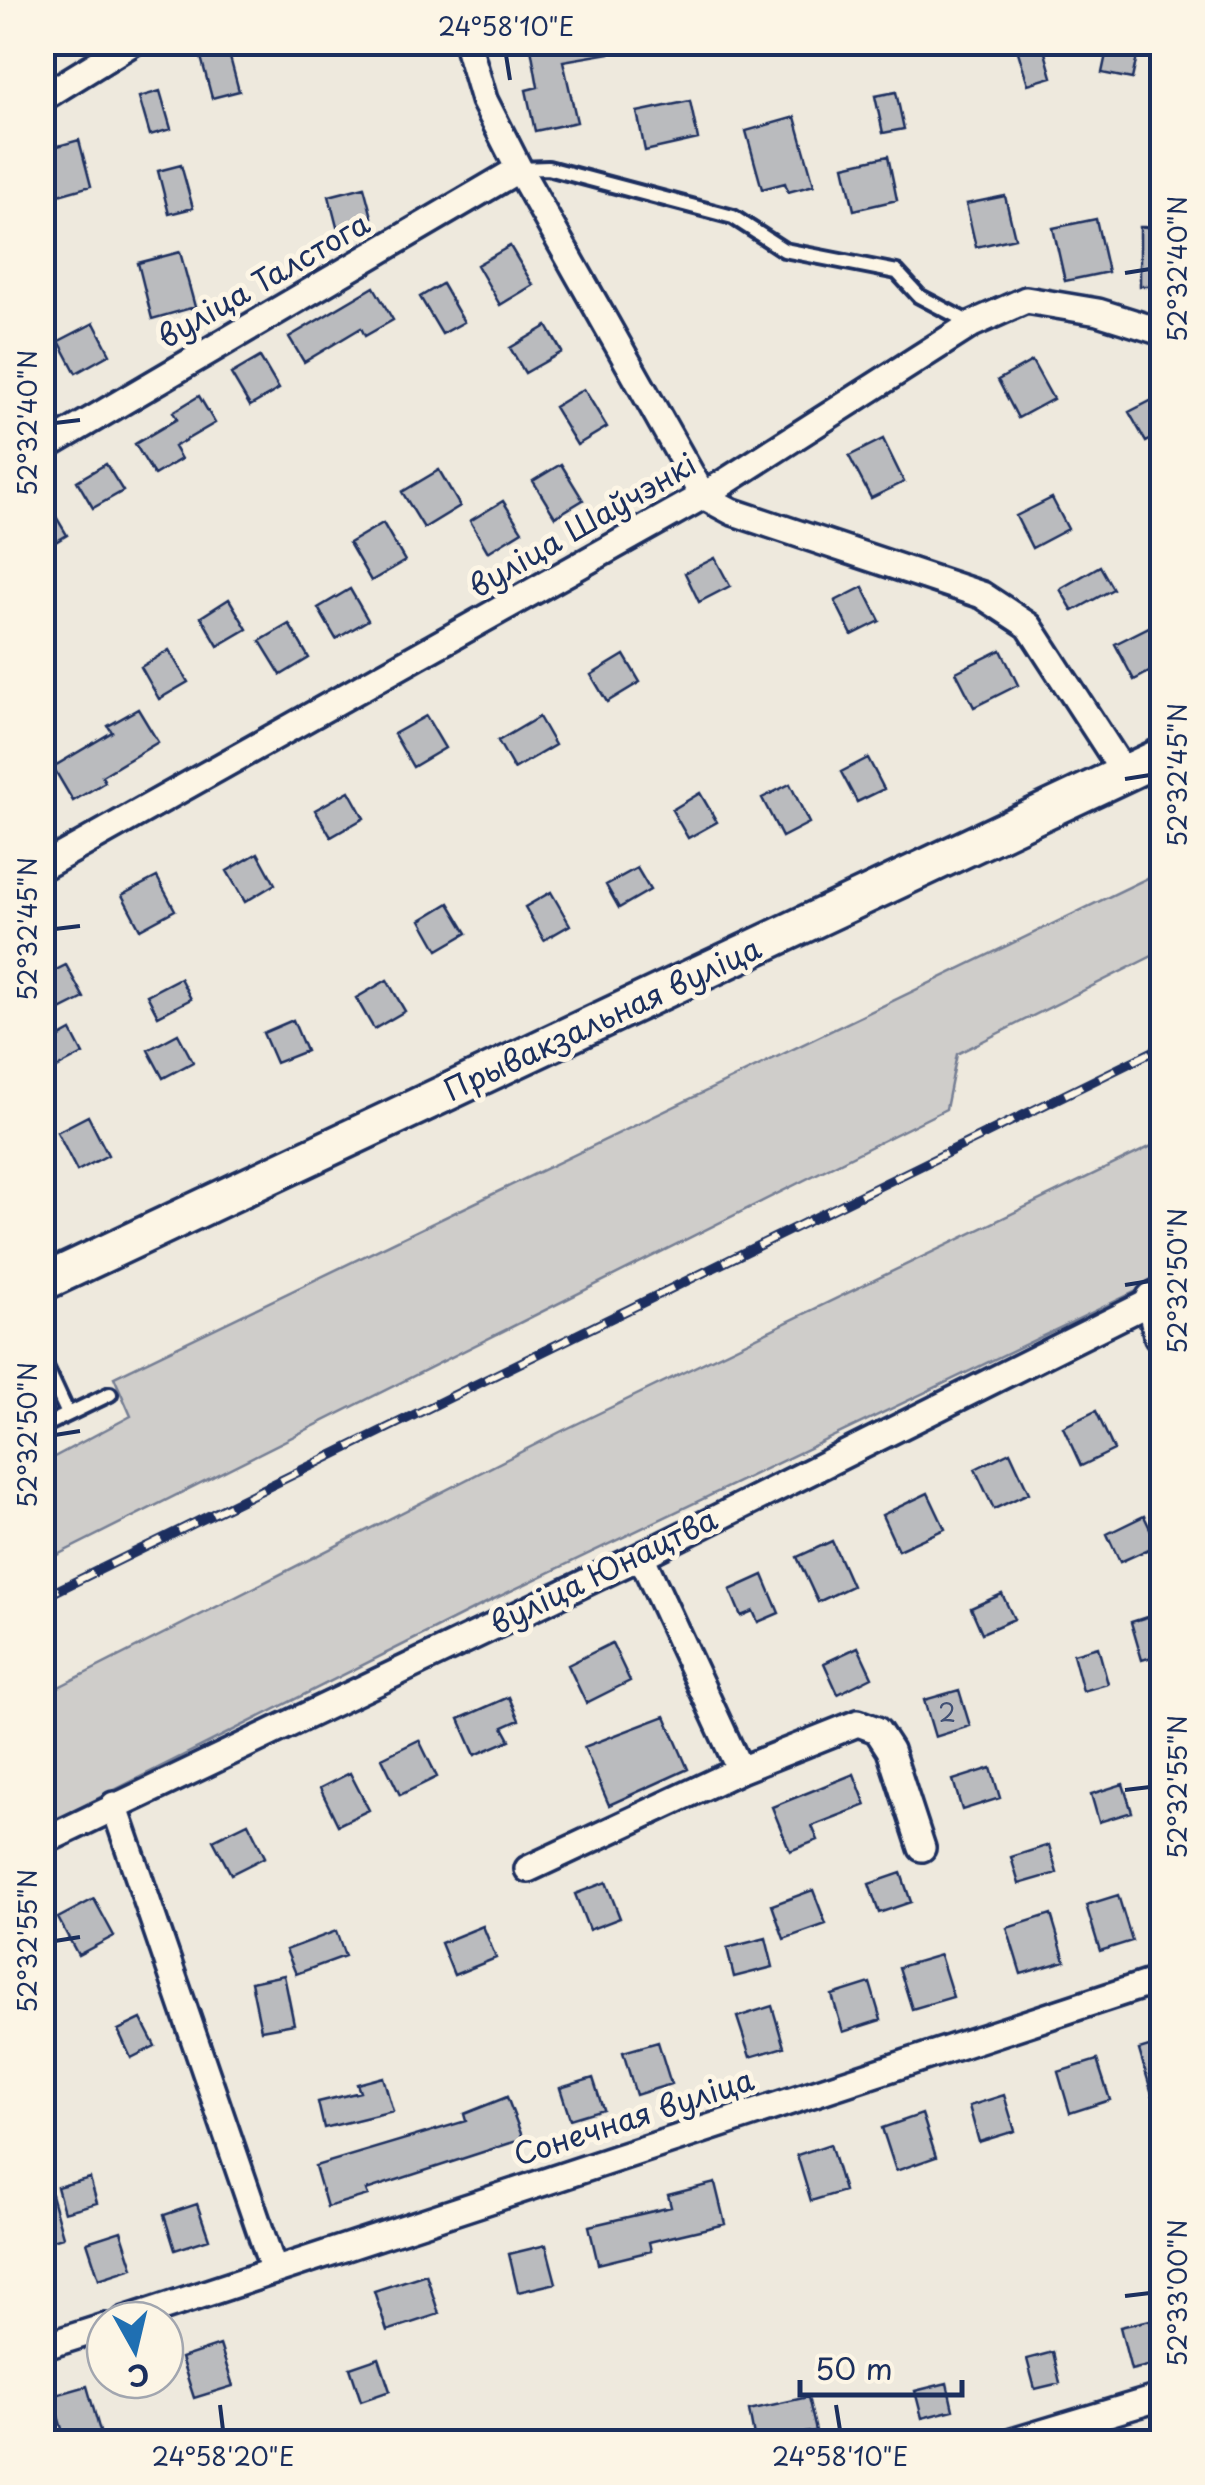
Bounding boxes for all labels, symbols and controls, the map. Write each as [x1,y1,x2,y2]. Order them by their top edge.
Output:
text: 24°58'10"E [438,7,574,45]
text: 52°32'40"N [1158,196,1196,342]
street label: вуліца Талстога [148,200,377,358]
text: 52°32'40"N [8,350,46,496]
street label: вуліца Шаўчэнкі [460,440,704,607]
text: 52°32'45"N [1158,703,1196,847]
text: 52°32'45"N [8,857,46,1001]
street label: Прывакзальная вуліца [436,924,768,1111]
text: 52°32'50"N [1158,1208,1196,1354]
text: 52°32'50"N [8,1362,46,1508]
street label: вуліца Юнацтва [482,1495,724,1644]
house number: 2 [938,1693,956,1731]
text: 52°32'55"N [1158,1715,1196,1859]
text: 52°32'55"N [8,1869,46,2013]
street label: Сонечная вуліца [507,2055,760,2176]
text: 52°33'00"N [1158,2219,1196,2367]
north arrow [85,2300,185,2400]
scale bar [800,2335,962,2397]
text: 50 m [815,2345,893,2390]
text: С [125,2353,152,2399]
text: 24°58'20"E [152,2437,294,2475]
text: 24°58'10"E [772,2437,908,2475]

